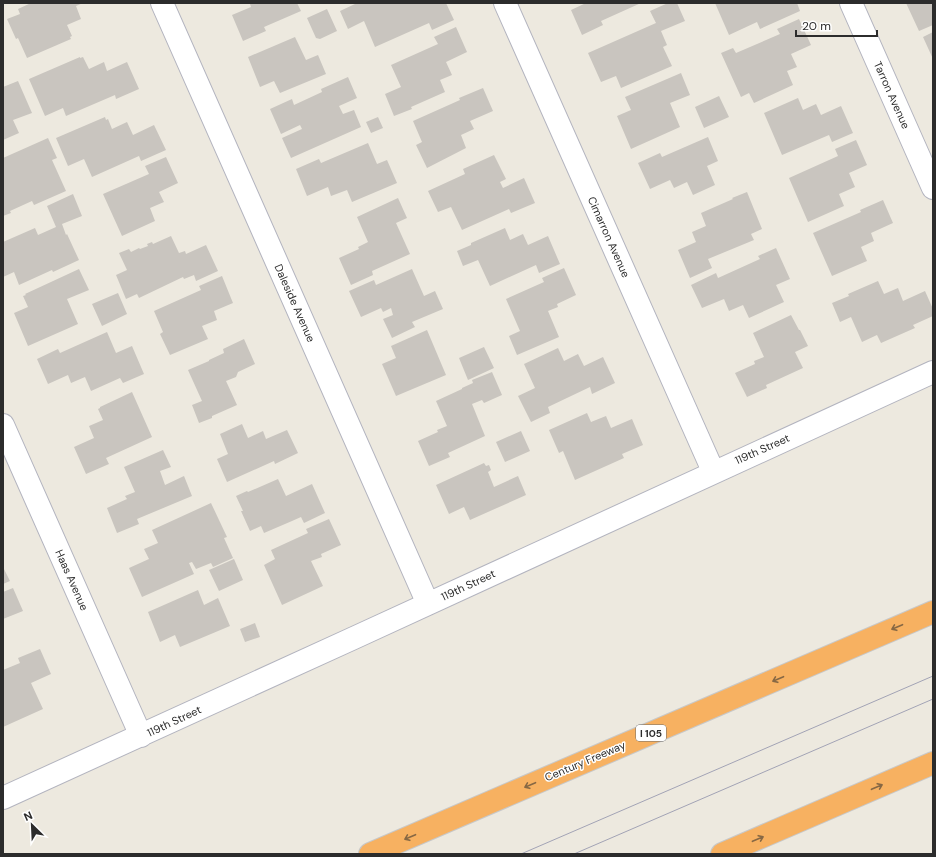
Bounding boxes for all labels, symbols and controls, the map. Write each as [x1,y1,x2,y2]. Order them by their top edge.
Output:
scale bar [796,12,877,38]
text: 20 m [802,18,831,34]
street label: Tarron Avenue [871,59,913,131]
street label: Cimarron Avenue [585,194,633,280]
street label: Daleside Avenue [272,262,318,344]
street label: 119th Street [732,431,792,467]
street label: Haas Avenue [52,547,92,613]
street label: 119th Street [439,566,497,604]
one-way arrow [892,624,904,632]
one-way arrow [772,676,784,683]
street label: 119th Street [145,702,203,740]
road number: I 105 [636,725,666,741]
street label: Century Freeway [543,738,627,784]
one-way arrow [524,782,536,790]
one-way arrow [871,783,883,791]
north arrow [12,805,52,845]
text: N [21,808,34,824]
one-way arrow [405,833,417,841]
one-way arrow [751,834,763,842]

